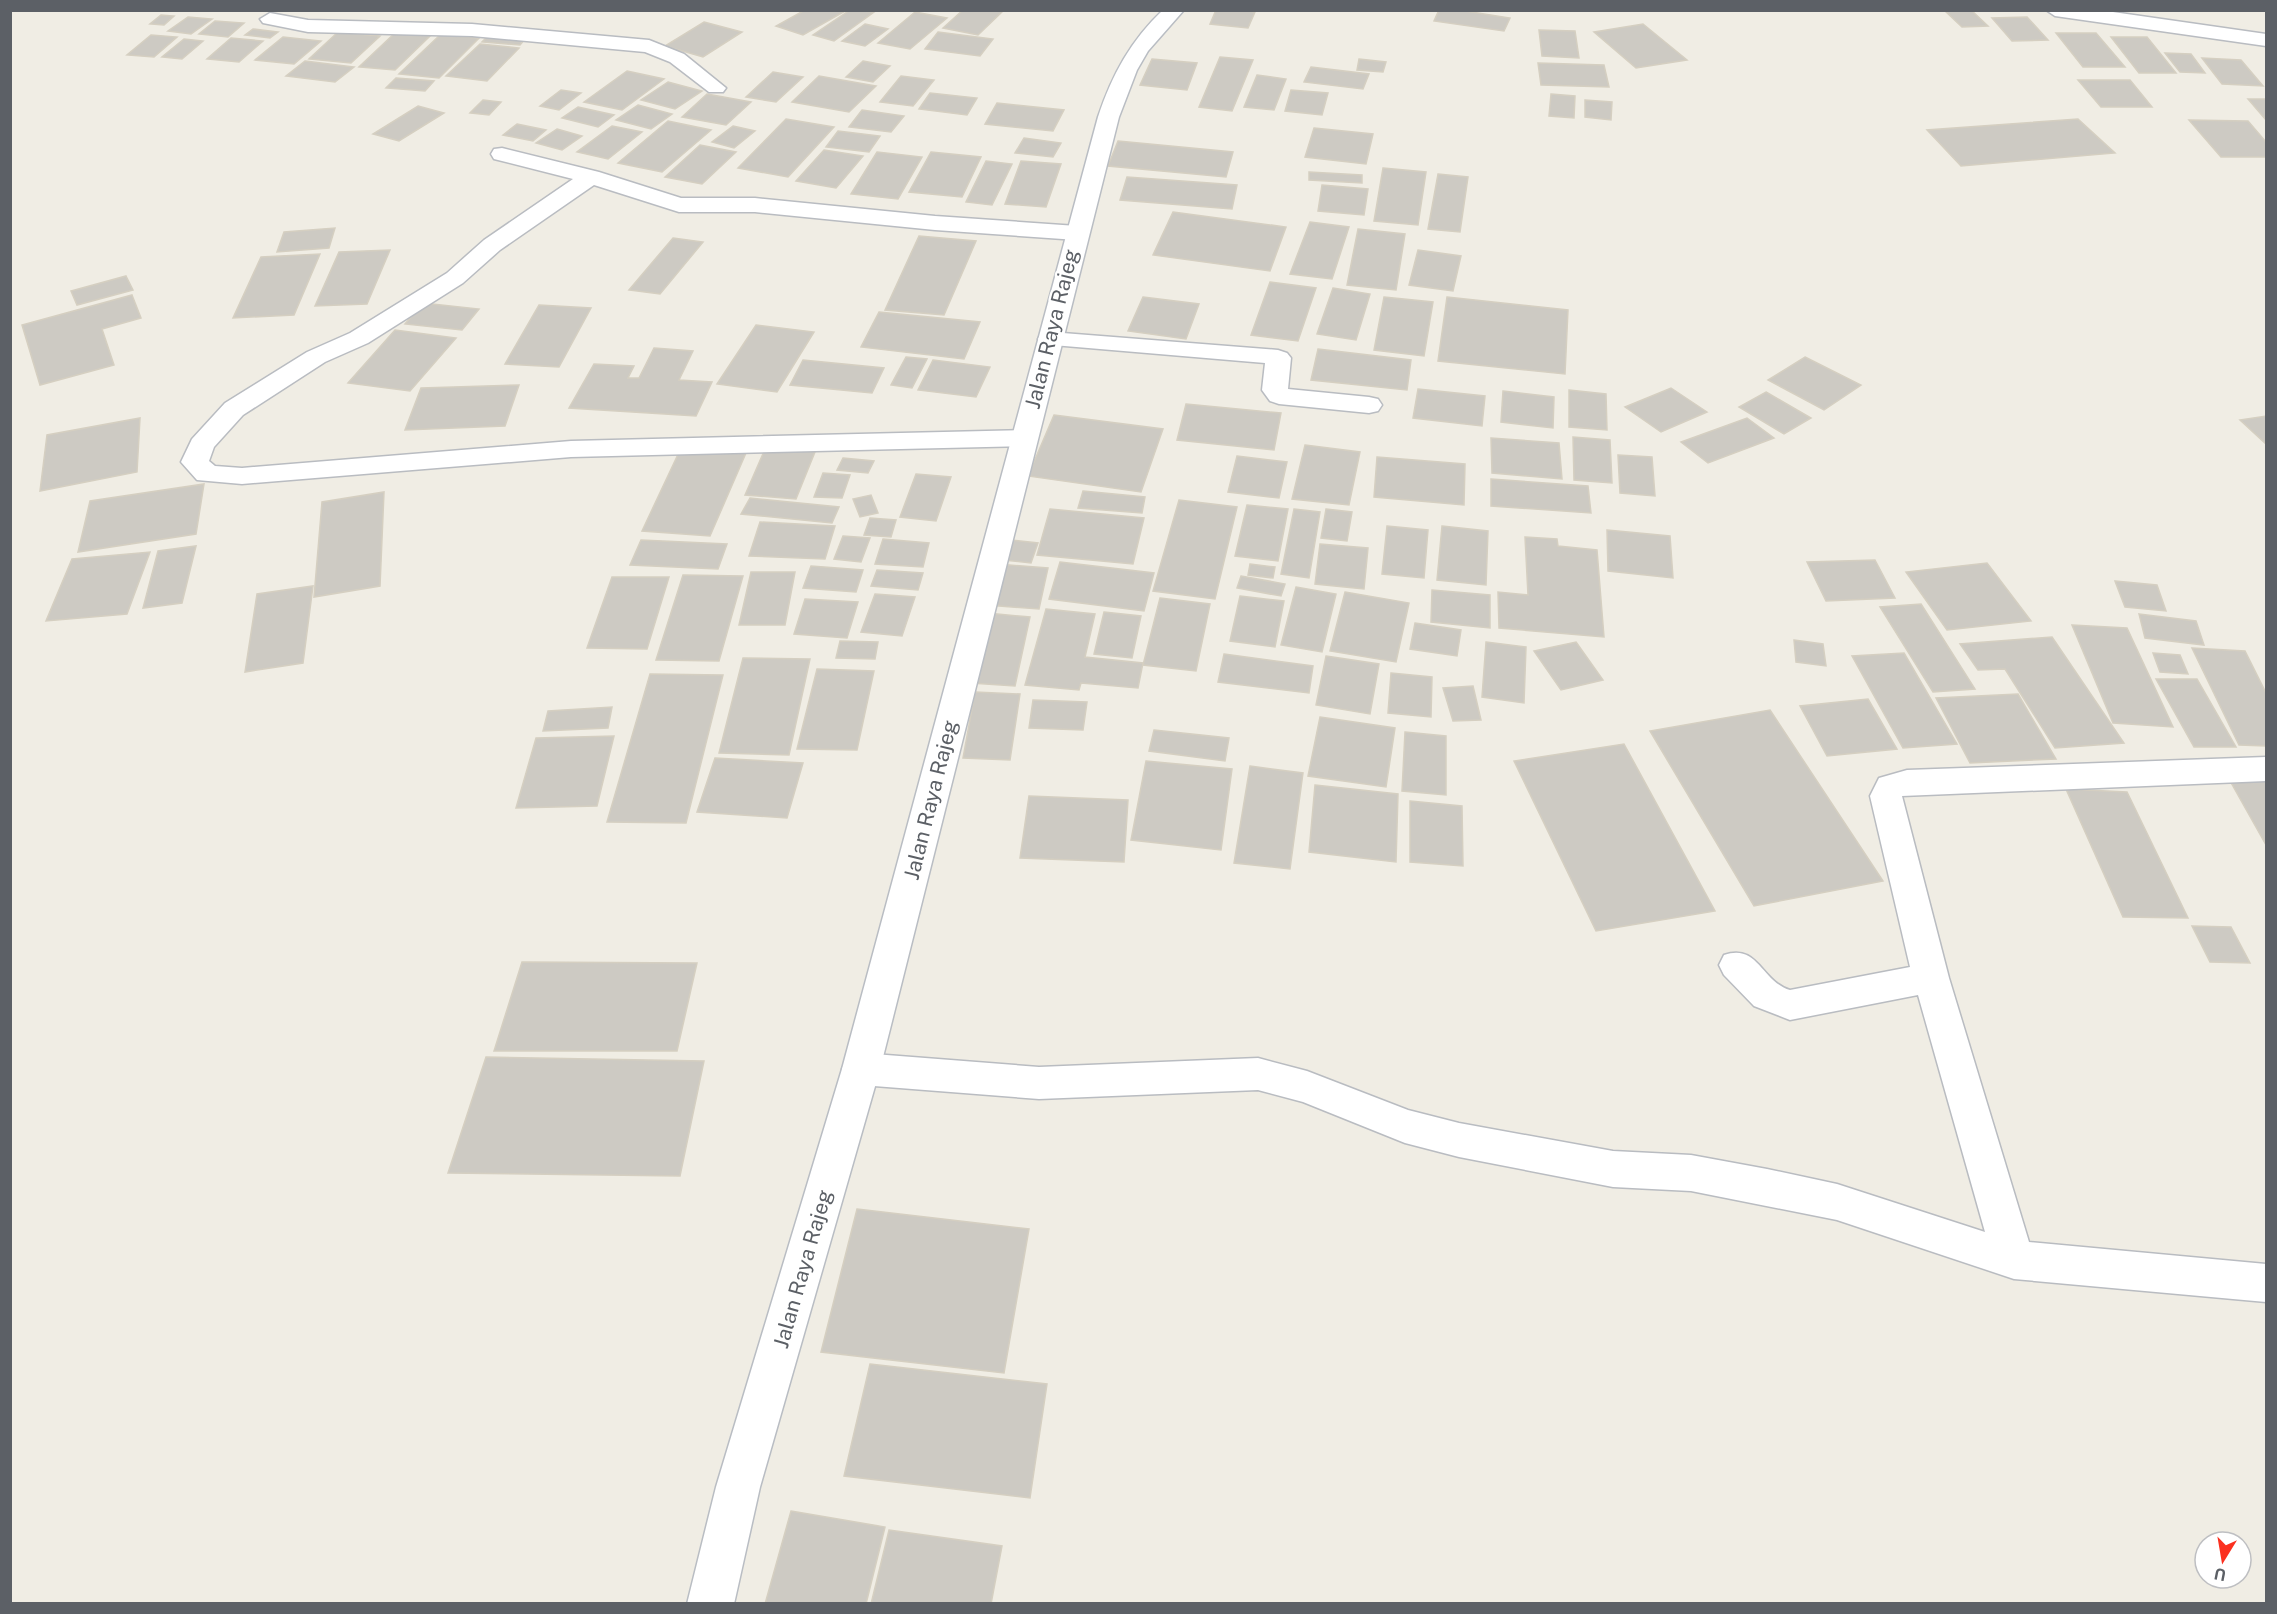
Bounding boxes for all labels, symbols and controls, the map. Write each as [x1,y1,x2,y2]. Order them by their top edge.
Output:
street label: Jalan Raya Rajeg [1020,246,1083,411]
street label: Jalan Raya Rajeg [899,717,962,882]
street label: Jalan Raya Rajeg [768,1187,837,1351]
north arrow [2193,1530,2253,1590]
text: U [2213,1564,2228,1585]

